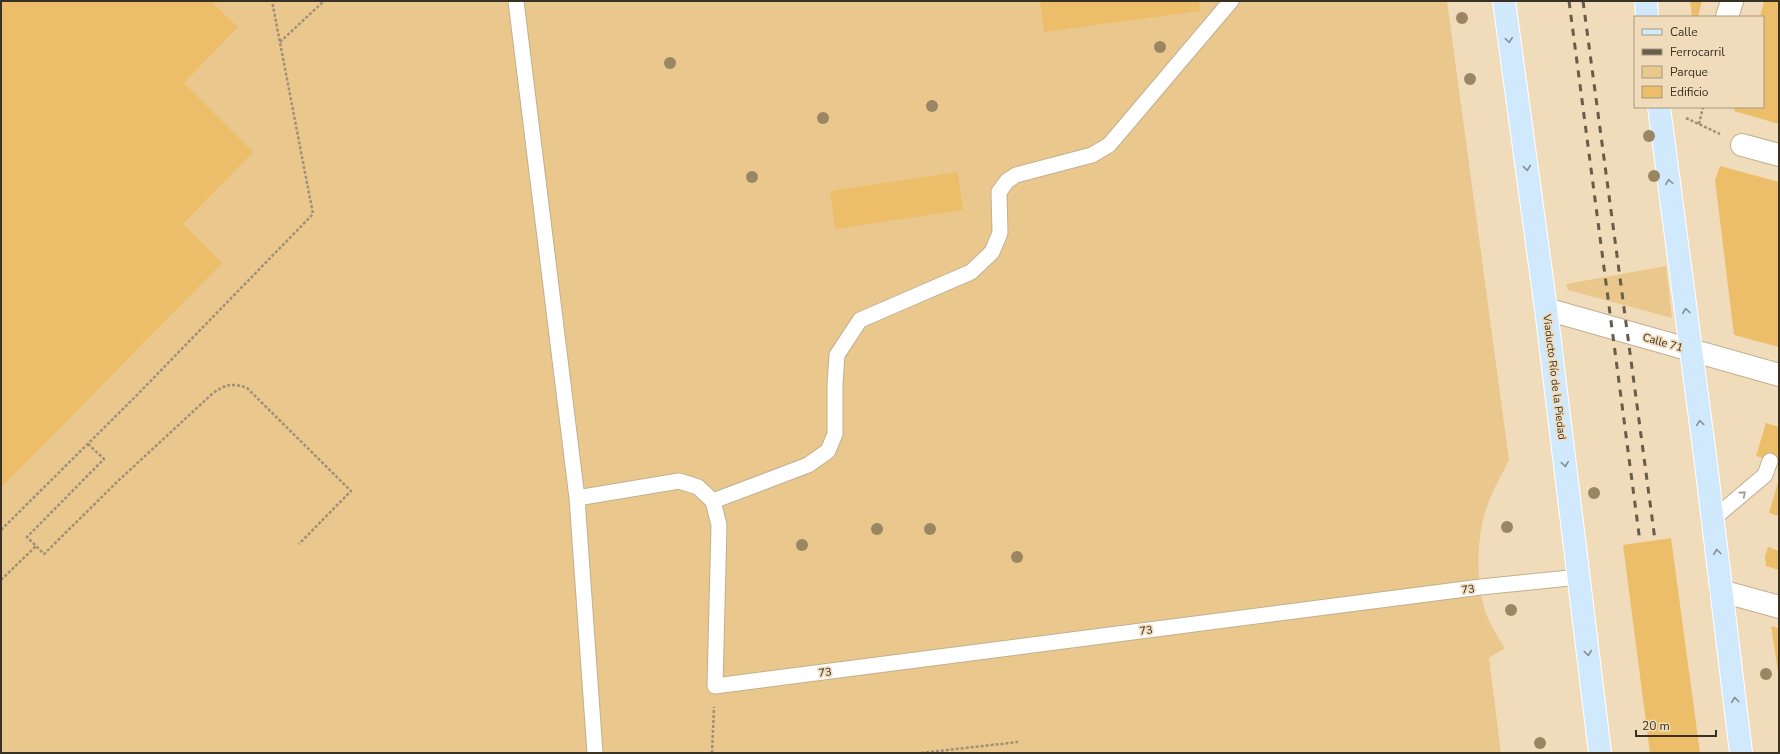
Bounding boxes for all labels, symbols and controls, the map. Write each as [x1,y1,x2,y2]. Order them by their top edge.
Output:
legend [1634,16,1764,108]
text: Calle [1670,24,1698,40]
one-way arrow [1504,37,1513,43]
text: Ferrocarril [1670,44,1725,60]
text: Parque [1670,64,1708,80]
text: Edificio [1670,84,1709,100]
one-way arrow [1522,165,1531,171]
one-way arrow [1665,179,1674,185]
one-way arrow [1682,308,1691,314]
street label: Viaducto Río de la Piedad [1539,312,1570,441]
street label: Calle 71 [1641,330,1685,355]
one-way arrow [1696,420,1705,426]
one-way arrow [1560,461,1569,467]
one-way arrow [1738,491,1745,498]
one-way arrow [1713,549,1722,555]
street label: 73 [1461,581,1476,598]
street label: 73 [1139,622,1154,639]
one-way arrow [1583,650,1592,656]
street label: 73 [818,664,833,681]
one-way arrow [1731,697,1740,703]
scale bar [1636,712,1716,738]
text: 20 m [1642,718,1670,734]

